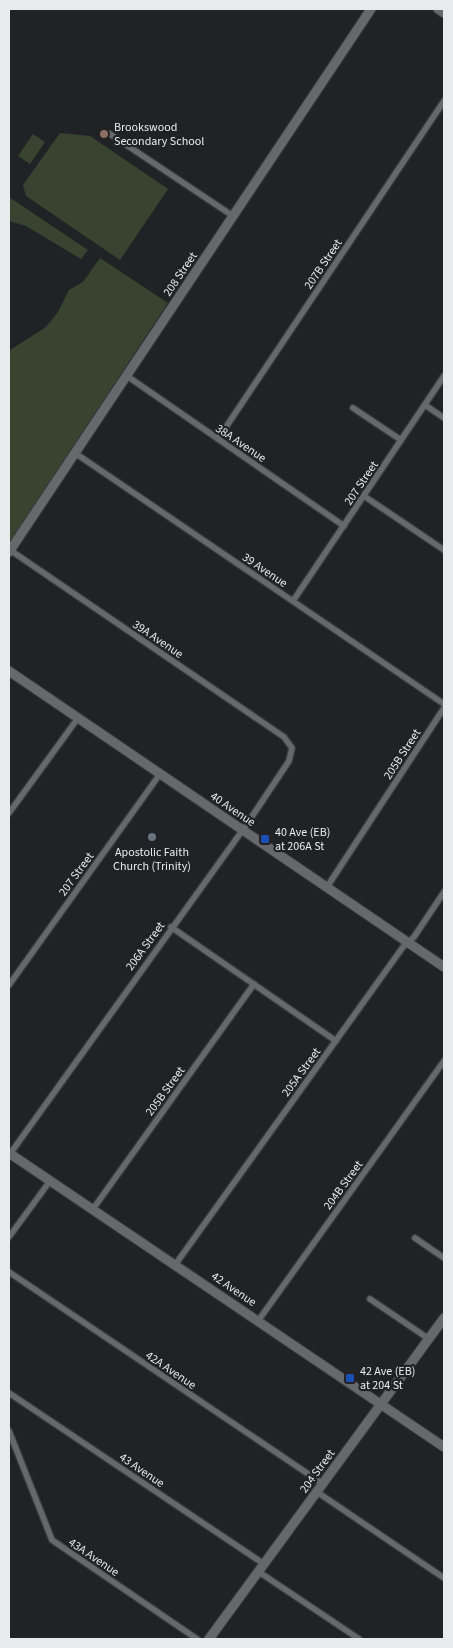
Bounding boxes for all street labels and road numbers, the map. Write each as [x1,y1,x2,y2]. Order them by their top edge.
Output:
street label: 207B Street [300,236,347,293]
street label: 208 Street [159,249,202,300]
street label: 38A Avenue [212,420,269,467]
street label: 207 Street [340,458,383,509]
street label: 39 Avenue [239,549,291,592]
street label: 39A Avenue [129,616,186,663]
street label: 205B Street [380,726,425,783]
street label: 40 Avenue [207,788,259,831]
street label: 207 Street [55,849,98,900]
street label: 206A Street [122,918,169,974]
street label: 205A Street [278,1044,325,1100]
street label: 205B Street [142,1063,189,1120]
street label: 204B Street [320,1157,367,1214]
street label: 42 Avenue [208,1268,260,1311]
street label: 42A Avenue [142,1347,199,1394]
street label: 204 Street [296,1446,339,1497]
street label: 43 Avenue [116,1449,168,1492]
street label: 43A Avenue [65,1534,122,1581]

